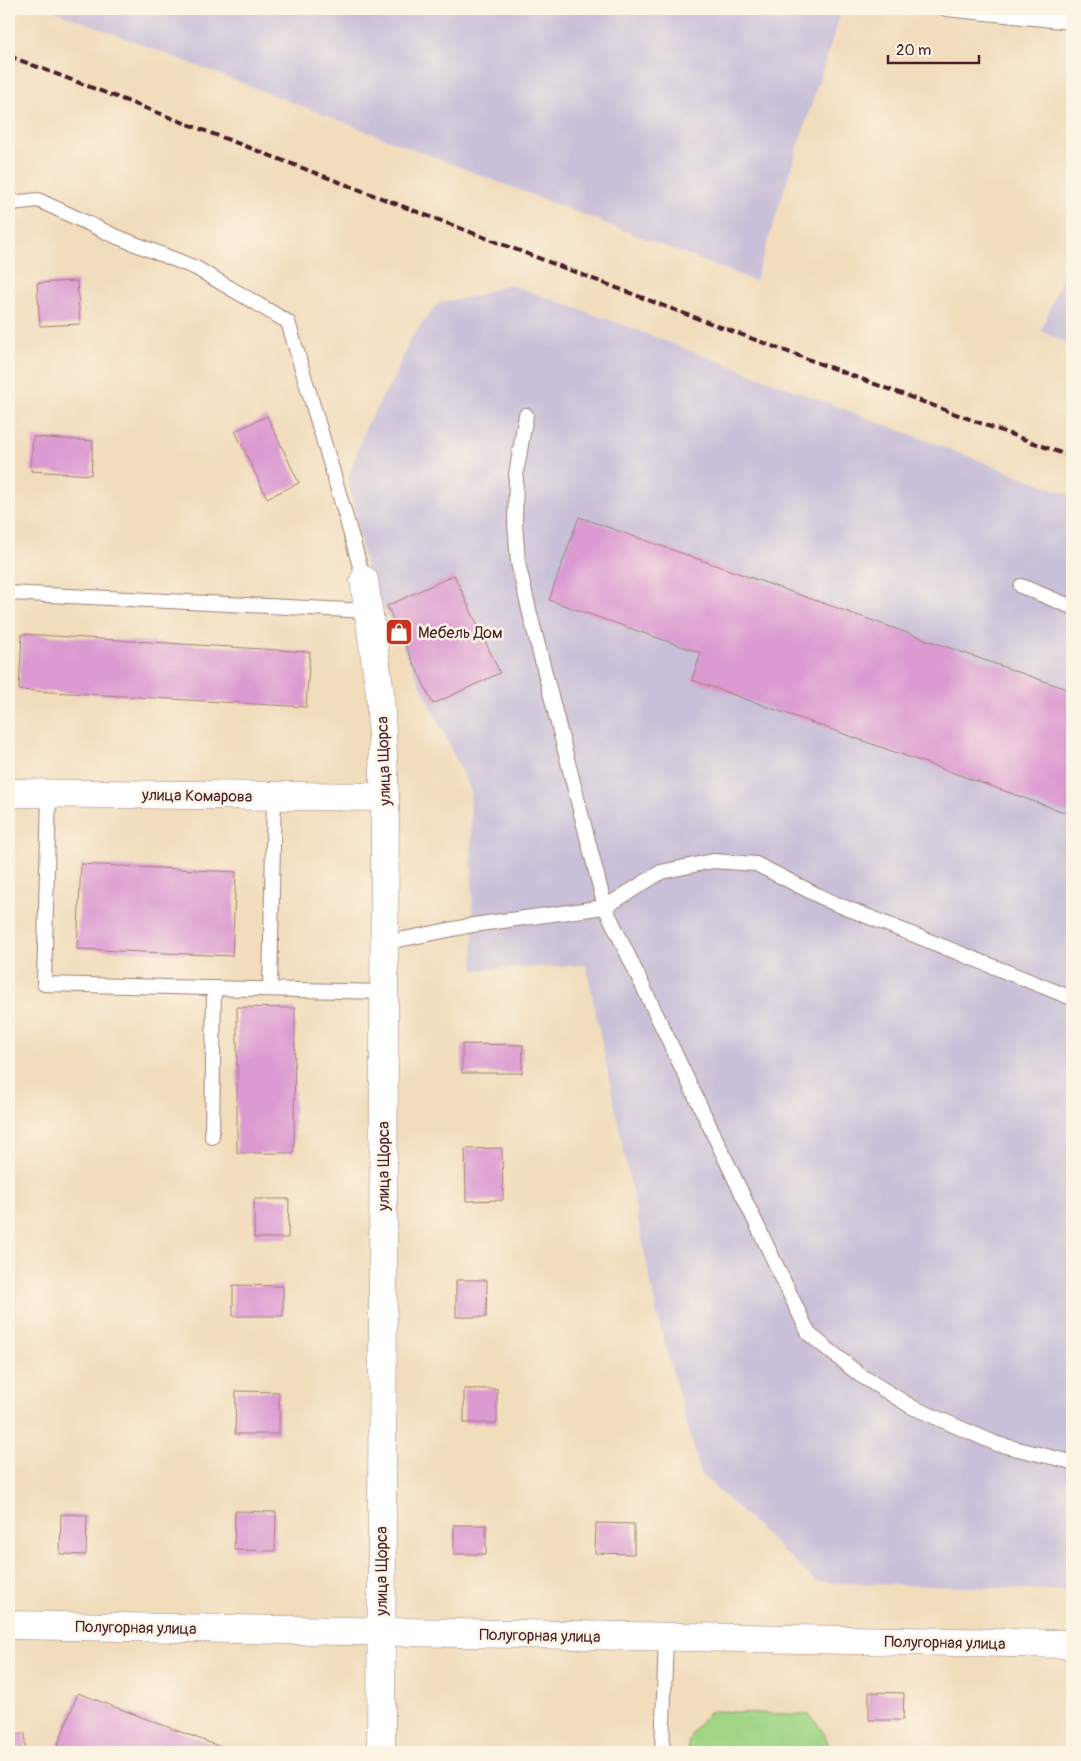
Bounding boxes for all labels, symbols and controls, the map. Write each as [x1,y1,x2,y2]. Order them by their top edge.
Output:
scale bar [888,32,980,64]
text: 20 m [896,41,931,60]
shop icon: Мебель Дом [384,617,414,647]
place label: Мебель Дом [418,623,502,643]
street label: улица Щорса [372,716,396,807]
street label: улица Комарова [141,785,252,807]
street label: улица Щорса [374,1121,394,1212]
street label: улица Щорса [372,1526,392,1617]
street label: Полугорная улица [75,1617,197,1639]
street label: Полугорная улица [479,1625,601,1647]
street label: Полугорная улица [884,1632,1006,1654]

